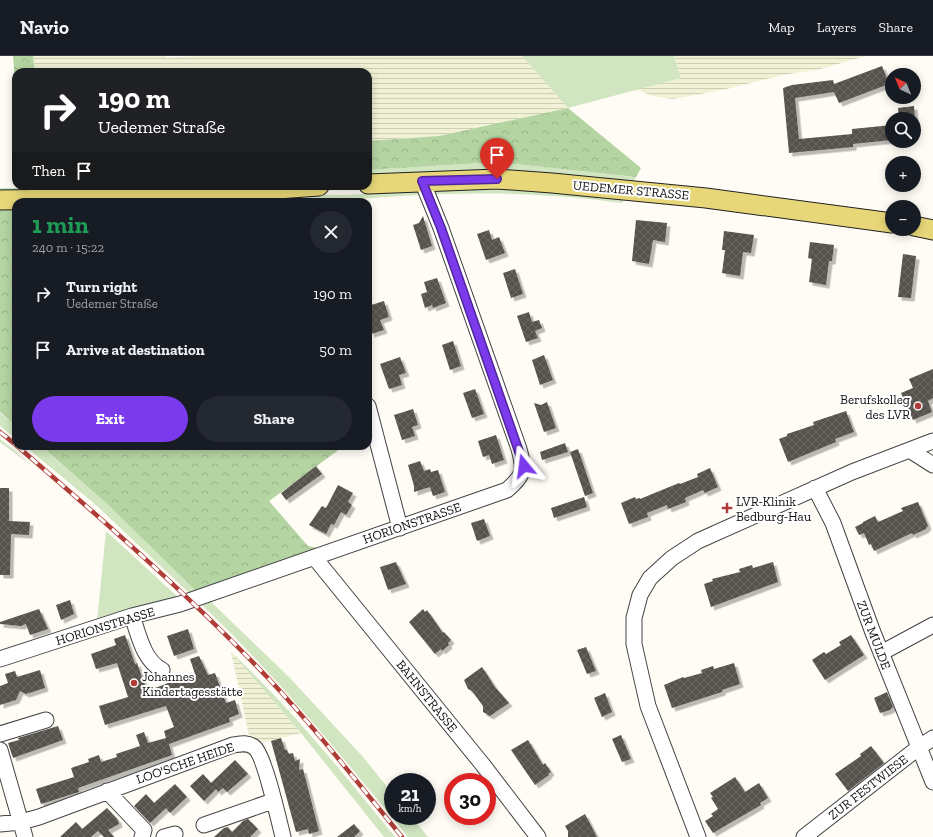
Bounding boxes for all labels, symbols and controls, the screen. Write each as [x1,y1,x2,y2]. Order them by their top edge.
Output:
text: Navio [20,16,69,39]
text: Map [768,19,795,36]
text: Layers [817,19,856,36]
text: Share [878,19,913,36]
north arrow [885,68,921,104]
map controls [885,68,921,236]
text: 190 m [98,82,170,115]
icon: right [32,84,84,136]
button: search [885,112,921,148]
text: Uedemer Straße [98,116,225,138]
pin [480,138,514,179]
icon: arrive [486,144,508,166]
button: + [885,156,921,192]
icon: arrive [73,160,95,182]
text: Then [32,162,65,180]
street label: UEDEMER STRASSE [572,177,690,203]
button: − [885,200,921,236]
text: 1 min [32,210,89,239]
button: close [310,211,352,253]
text: 240 m · 15:22 [32,240,104,255]
text: Turn right [66,278,137,296]
icon: right [32,283,54,305]
text: 190 m [313,285,352,303]
text: Uedemer Straße [66,296,158,311]
icon: arrive [32,339,54,361]
text: Arrive at destination [66,341,205,359]
text: 50 m [319,341,352,359]
place label: Berufskolleg des LVR [840,392,910,422]
button: Exit [32,396,188,442]
button: Share [196,396,352,442]
marker: Berufskolleg des LVR [913,401,923,411]
position arrow [503,445,545,487]
place label: LVR-Klinik Bedburg-Hau [736,494,812,524]
street label: HORIONSTRASSE [361,499,463,547]
marker: LVR-Klinik Bedburg-Hau [721,502,733,514]
street label: ZUR MULDE [854,599,894,672]
street label: HORIONSTRASSE [54,604,157,648]
street label: BAHNSTRASSE [393,657,461,735]
place label: Johannes Kindertagesstätte [142,669,243,699]
marker: Johannes Kindertagesstätte [129,678,139,688]
street label: LOO'SCHE HEIDE [134,739,236,787]
street label: ZUR FESTWIESE [825,751,911,823]
speed limit sign: 30 [444,773,496,825]
text: 21 [401,782,419,806]
text: km/h [399,803,421,815]

